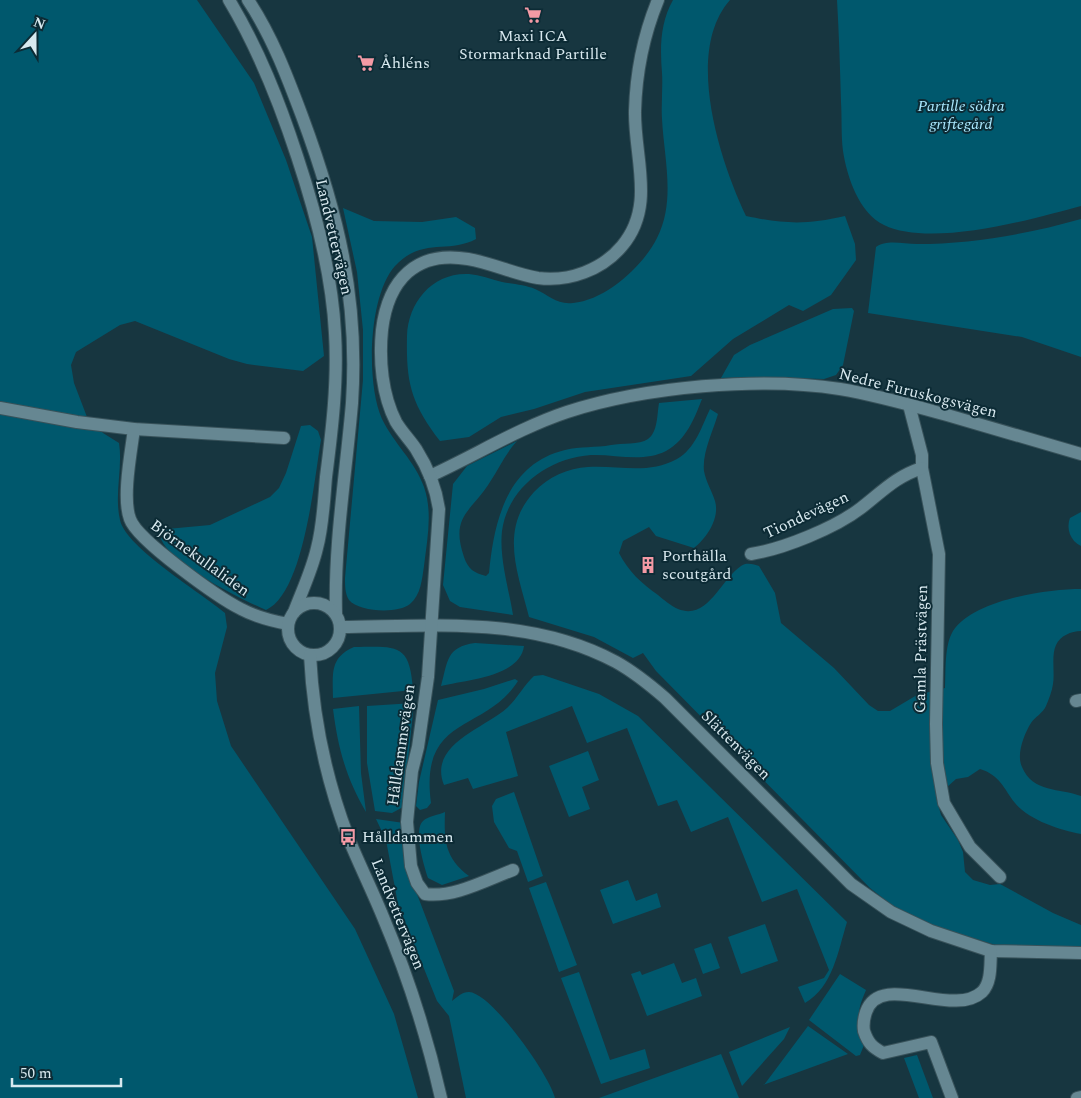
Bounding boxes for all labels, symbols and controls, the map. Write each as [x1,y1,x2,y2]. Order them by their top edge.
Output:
supermarket icon: Maxi ICA Stormarknad Partille [523,5,543,25]
north arrow [10,10,60,60]
text: N [30,11,49,35]
place label: Maxi ICA Stormarknad Partille [459,24,607,66]
place label: Åhléns [380,51,430,75]
supermarket icon: Åhléns [356,53,376,73]
park label: Partille södra griftegård [917,94,1005,136]
street label: Landvettervägen [309,177,359,297]
street label: Nedre Furuskogsvägen [836,362,1000,424]
street label: Tiondevägen [759,485,853,545]
street label: Björnekullaliden [145,514,255,602]
place label: Porthälla scoutgård [662,544,732,586]
building icon: Porthälla scoutgård [638,555,658,575]
street label: Gamla Prästvägen [908,585,934,713]
street label: Hålldammsvägen [381,683,421,807]
street label: Slättenvägen [696,705,776,785]
place label: Hålldammen [362,825,453,849]
bus stop icon: Hålldammen [338,827,358,847]
street label: Landvettervägen [365,855,431,973]
scale bar [12,1056,121,1088]
text: 50 m [20,1062,52,1085]

